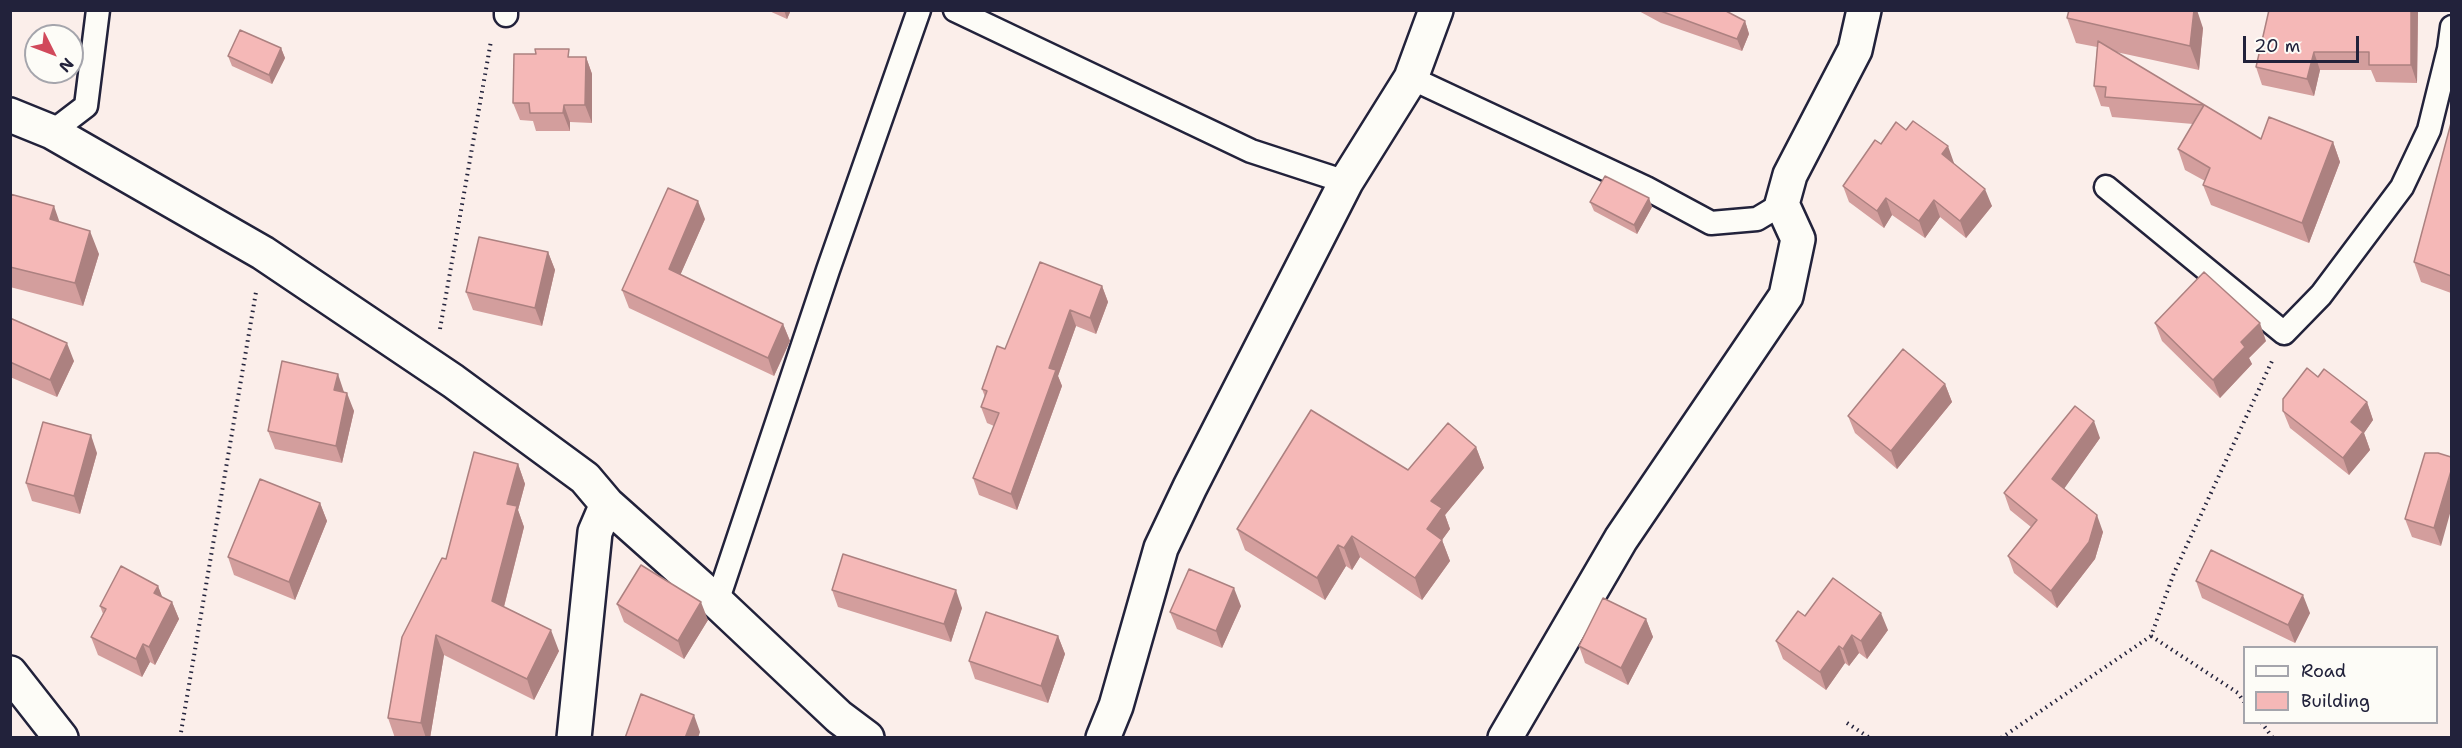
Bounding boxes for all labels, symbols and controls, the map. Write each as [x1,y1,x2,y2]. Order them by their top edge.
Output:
north arrow [24,24,84,84]
scale bar [2246,24,2362,62]
text: 20 m [2254,34,2300,58]
text: N [54,53,78,77]
legend [2243,646,2438,724]
text: Road [2301,659,2346,683]
text: Building [2301,689,2370,713]

